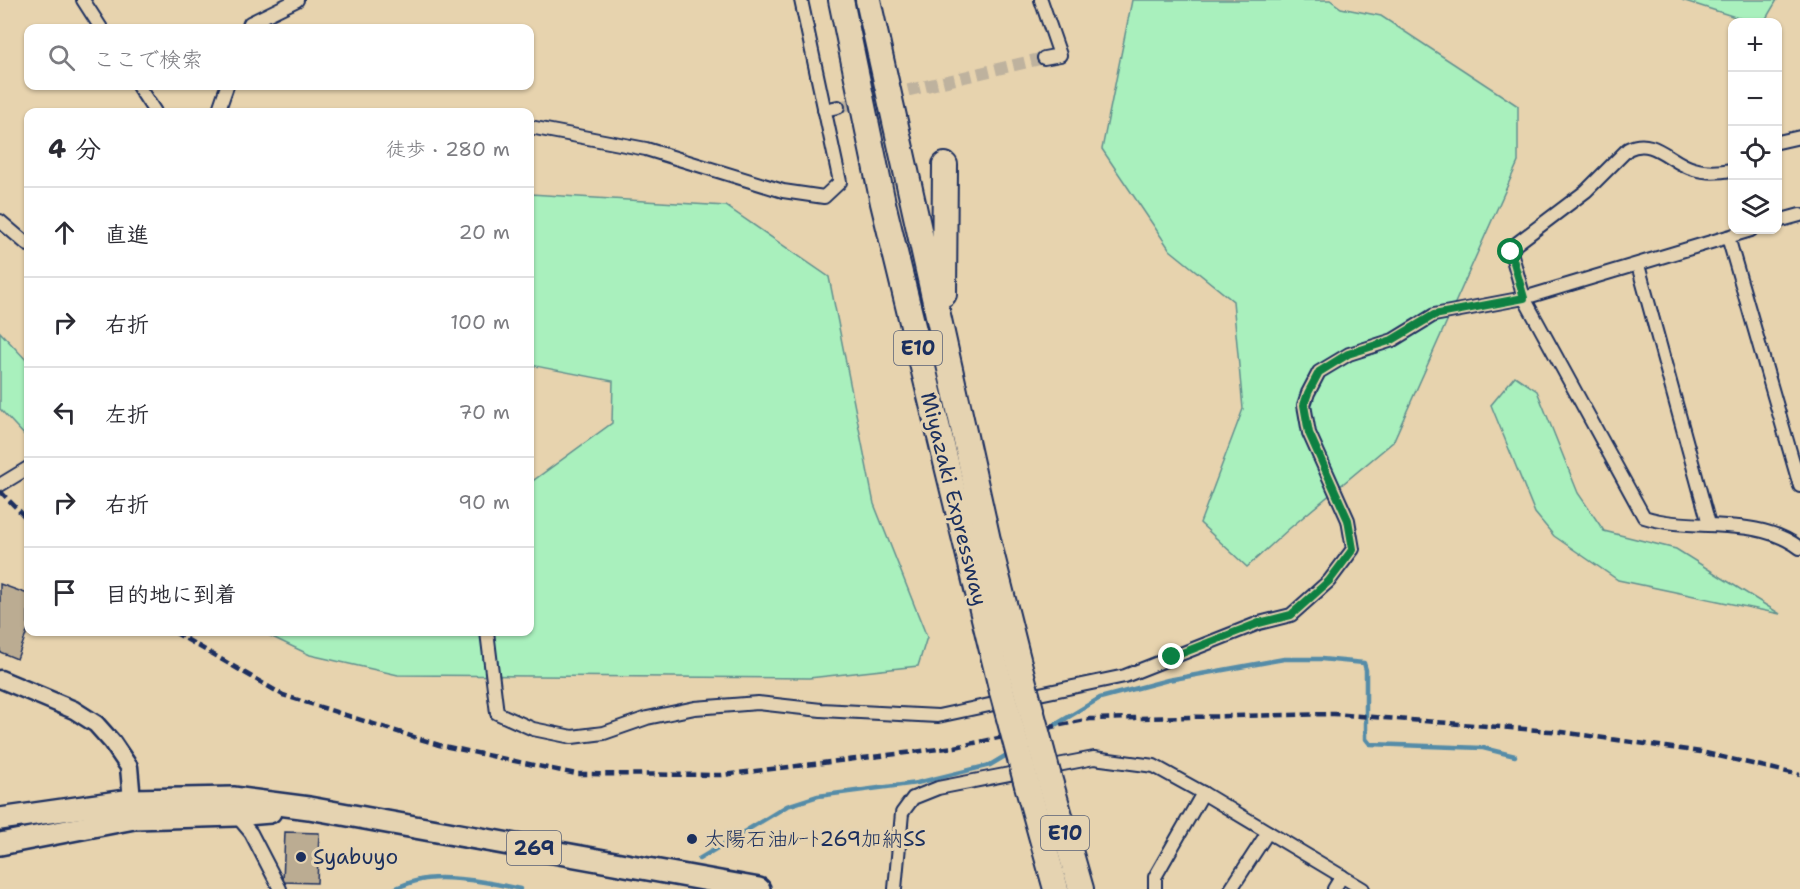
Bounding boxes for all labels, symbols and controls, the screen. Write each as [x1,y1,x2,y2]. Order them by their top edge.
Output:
map controls [1728,18,1782,234]
button: + [1728,18,1782,72]
search box [24,24,534,90]
icon: search [45,41,78,74]
text: ここで検索 [93,45,203,74]
button: − [1728,72,1782,126]
button: locate [1728,126,1782,180]
text: 4 分 [48,131,101,166]
text: 徒歩 · 280 m [386,136,510,162]
button: layers [1728,180,1782,234]
icon: ahead [48,216,81,249]
text: 20 m [459,219,510,245]
text: 直進 [105,220,149,249]
route start [1497,238,1523,264]
icon: right [48,306,81,339]
text: 100 m [450,309,510,335]
text: 右折 [105,310,149,339]
road number: E10 [894,331,942,365]
street label: Miyazaki Expressway [914,389,994,609]
icon: left [48,396,81,429]
text: 70 m [458,399,510,425]
text: 左折 [105,400,149,429]
icon: right [48,486,81,519]
text: 90 m [458,489,510,515]
text: 右折 [105,490,149,519]
icon: arrive [48,576,81,609]
text: 目的地に到着 [105,580,237,609]
route end [1158,643,1184,669]
road number: E10 [1041,816,1089,850]
place label: 太陽石油ﾙｰﾄ269加納SS [704,825,926,853]
road number: 269 [507,831,561,865]
marker: 太陽石油ﾙｰﾄ269加納SS [685,832,699,846]
place label: Syabuyo [313,843,398,871]
marker: Syabuyo [294,850,308,864]

